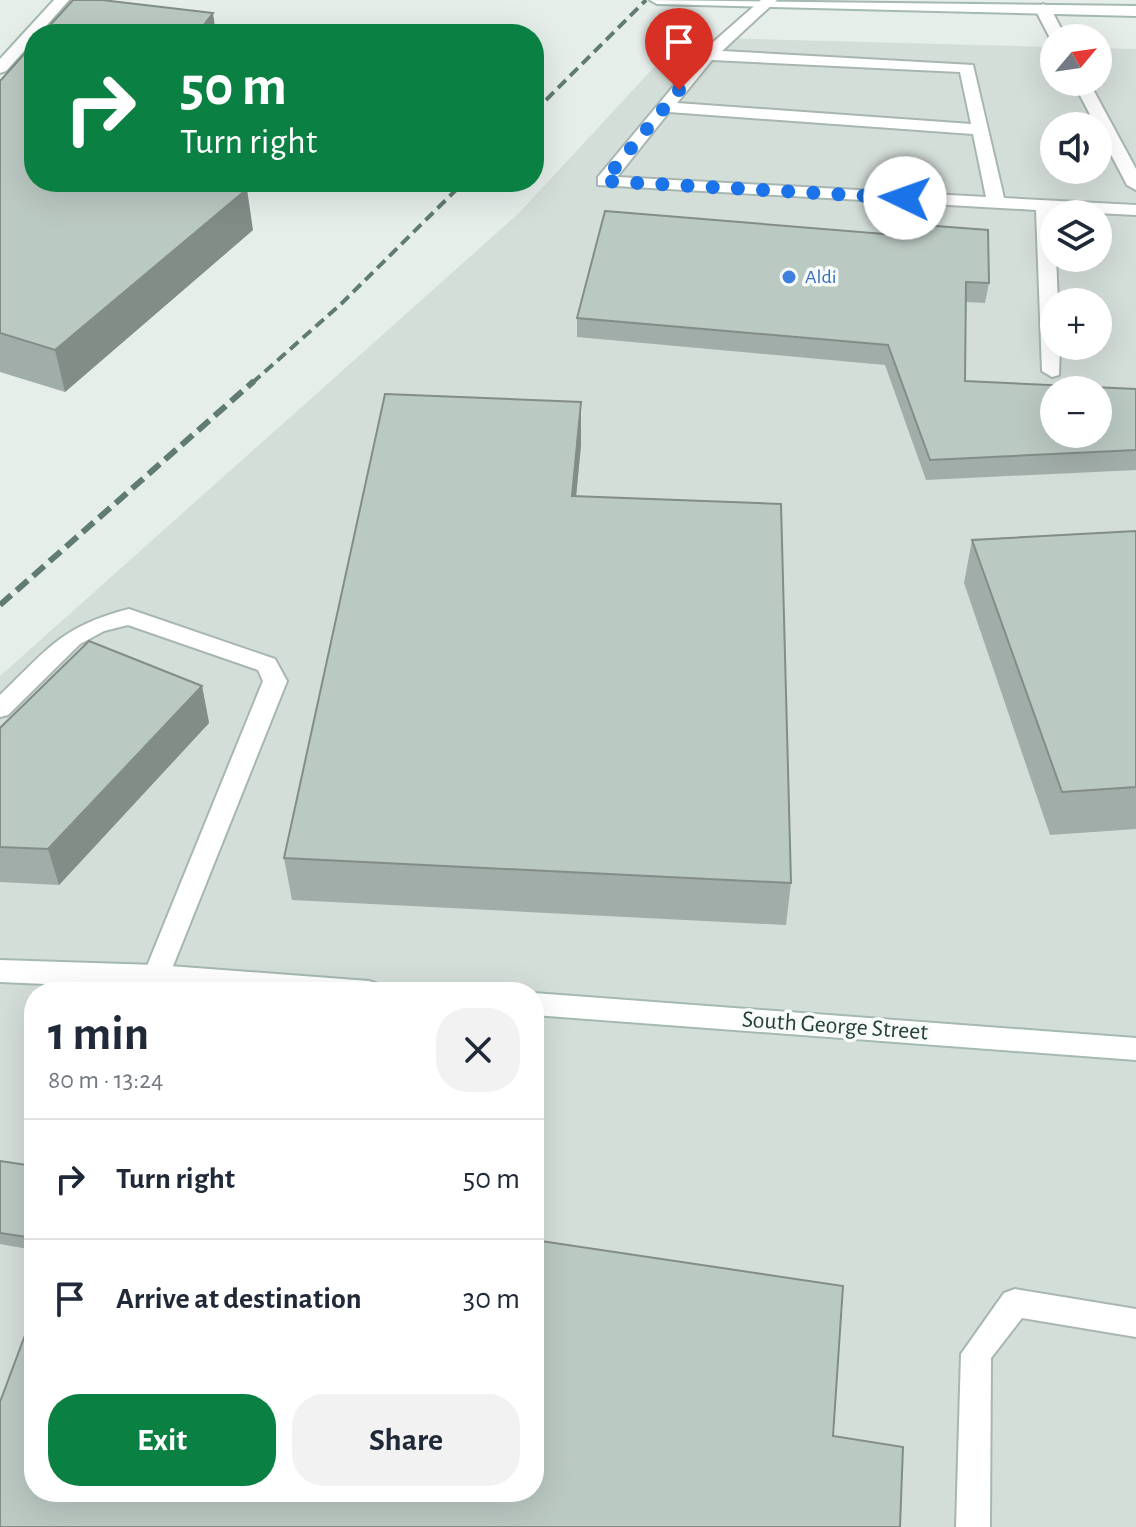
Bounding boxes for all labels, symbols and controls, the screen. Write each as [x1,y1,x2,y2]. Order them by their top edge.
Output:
pin [645,8,713,90]
icon: arrive [657,20,701,64]
north arrow [1040,24,1112,96]
map controls [1040,24,1112,448]
icon: right [48,56,152,160]
text: 50 m [180,59,287,115]
button: sound [1040,112,1112,184]
text: Turn right [180,124,317,160]
position arrow [863,156,947,240]
button: layers [1040,200,1112,272]
place label: Aldi [805,267,837,287]
marker: Aldi [780,268,798,286]
button: + [1040,288,1112,360]
button: − [1040,376,1112,448]
button: close [436,1008,520,1092]
street label: South George Street [741,1008,929,1044]
text: 1 min [48,1011,149,1059]
text: 80 m · 13:24 [48,1067,164,1093]
icon: right [48,1157,92,1201]
text: Turn right [116,1164,235,1194]
text: 50 m [463,1164,520,1194]
icon: arrive [48,1277,92,1321]
text: Arrive at destination [116,1284,362,1314]
text: 30 m [463,1284,520,1314]
button: Exit [48,1394,276,1486]
button: Share [292,1394,520,1486]

